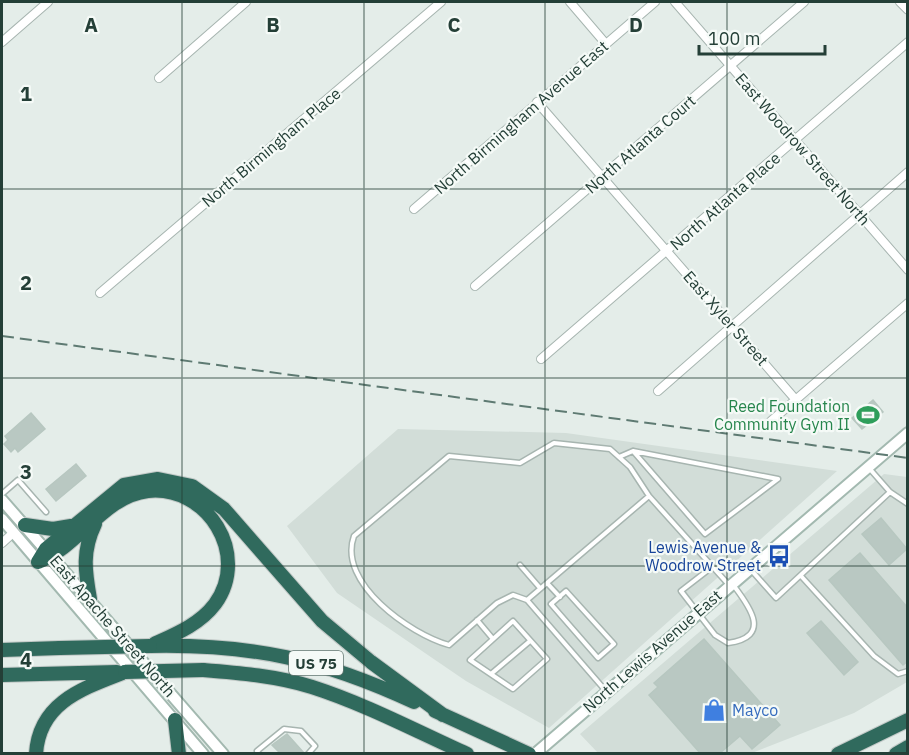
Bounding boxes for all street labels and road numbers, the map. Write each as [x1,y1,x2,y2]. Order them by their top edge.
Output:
street label: North Birmingham Avenue East [430,36,612,198]
street label: East Woodrow Street North [731,69,875,229]
street label: North Birmingham Place [197,83,345,211]
street label: North Atlanta Court [581,91,699,197]
street label: North Atlanta Place [666,147,784,254]
street label: East Xyler Street [679,266,773,370]
street label: East Apache Street North [46,551,180,701]
street label: North Lewis Avenue East [578,585,726,717]
road number: US 75 [289,651,343,675]

